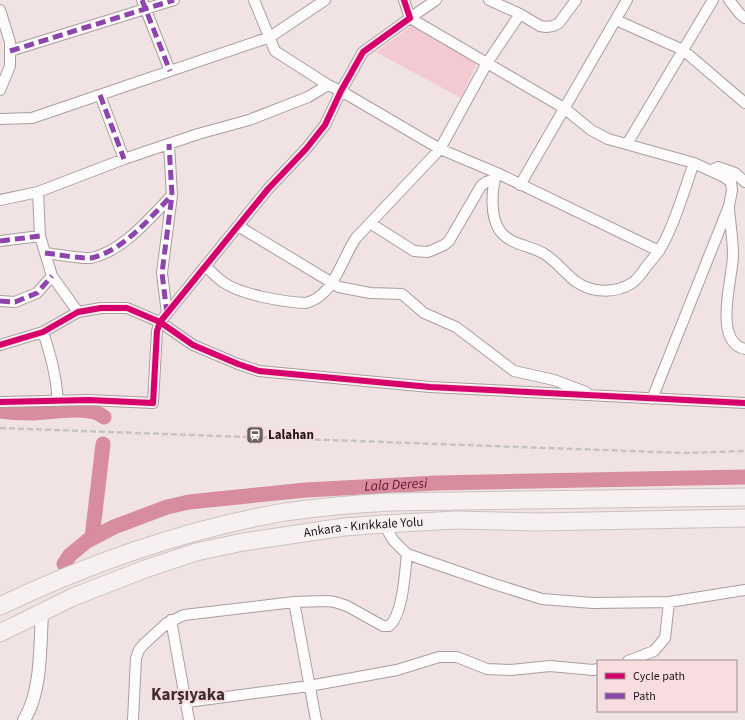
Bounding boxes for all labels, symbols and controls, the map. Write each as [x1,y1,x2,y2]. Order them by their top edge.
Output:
station icon: Lalahan [245,425,265,445]
place label: Lalahan [268,426,314,444]
water label: Lala Deresi [364,473,428,497]
street label: Ankara - Kırıkkale Yolu [302,513,424,542]
legend [597,660,737,712]
text: Cycle path [633,668,685,685]
district label: Karşıyaka [151,683,225,707]
text: Path [633,688,656,705]

